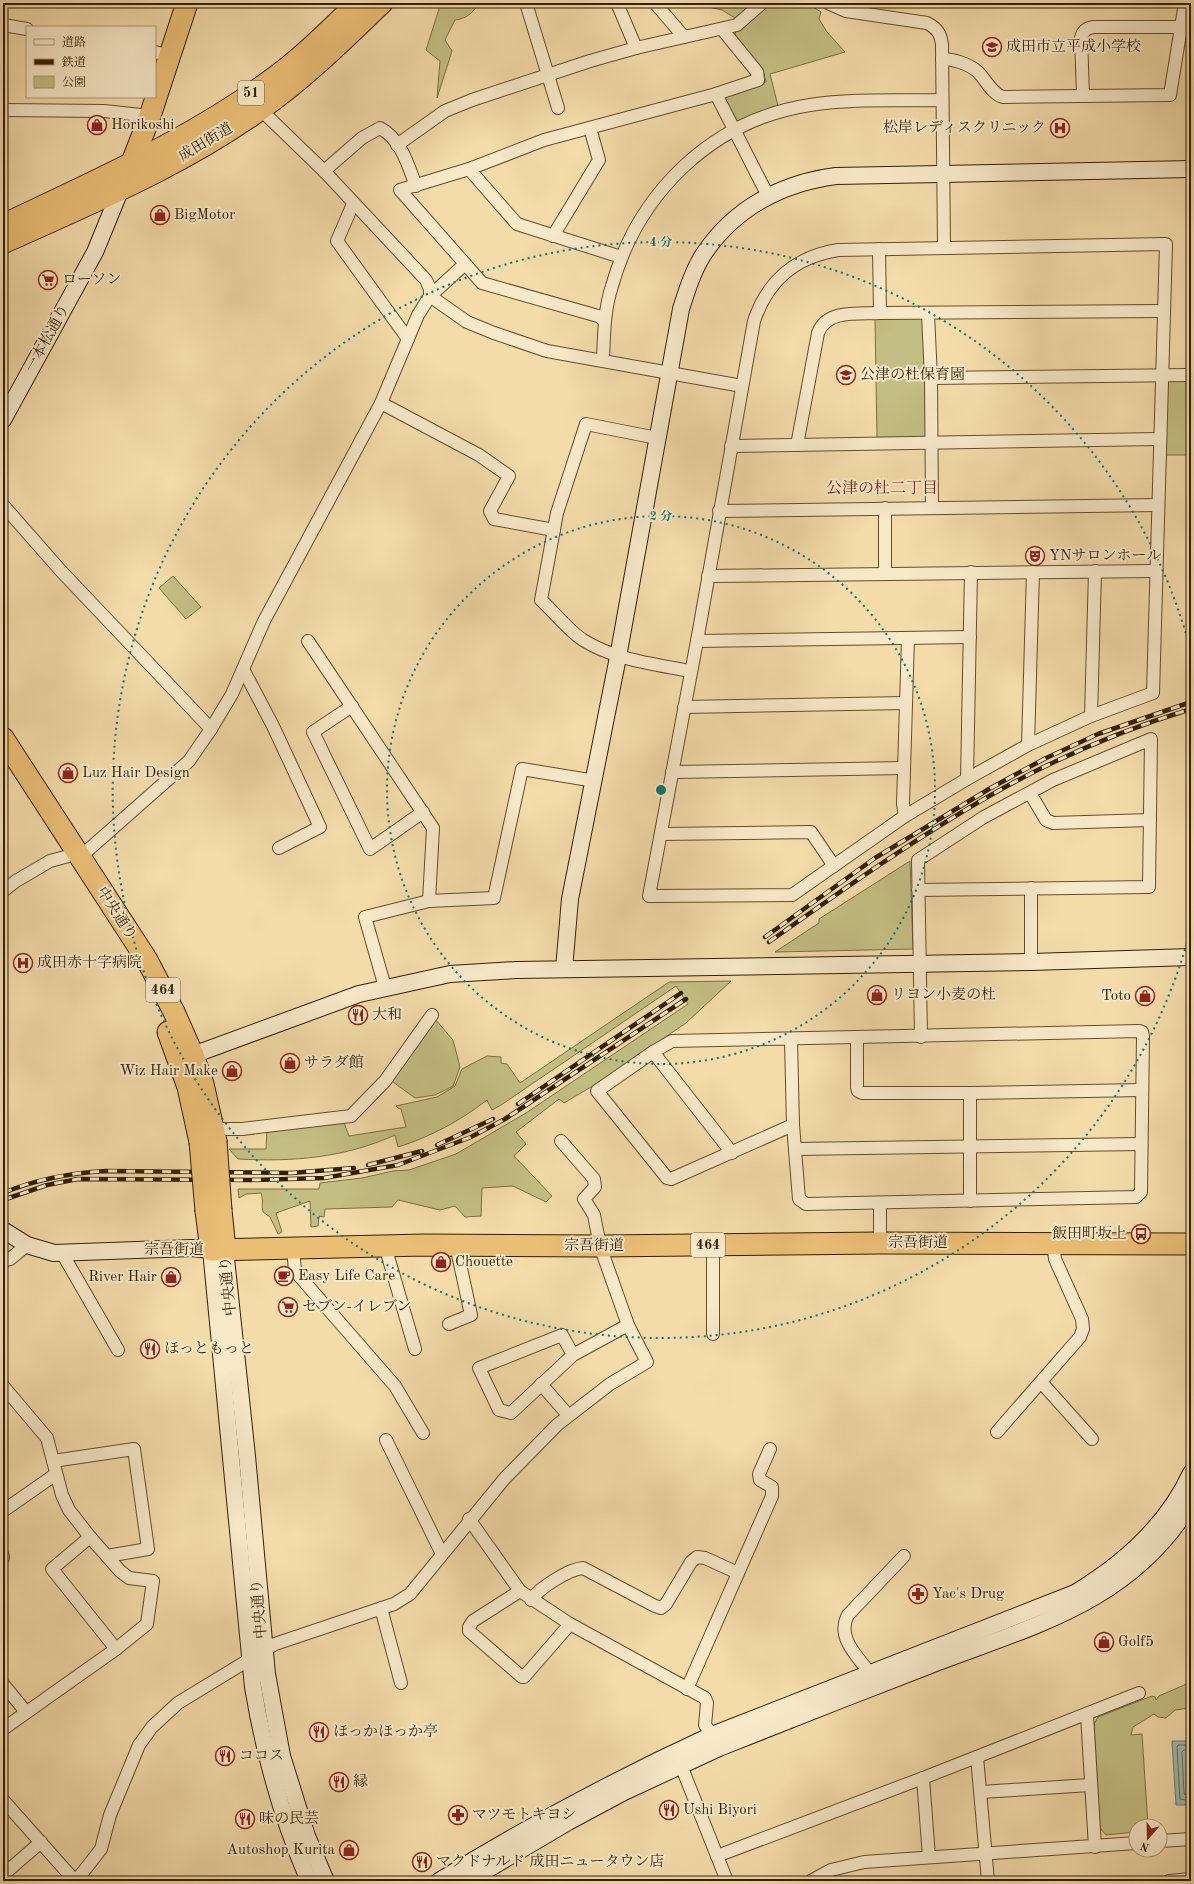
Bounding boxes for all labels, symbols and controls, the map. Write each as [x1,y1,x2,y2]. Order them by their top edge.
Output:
legend [26,26,156,98]
text: 道路 [62,35,86,49]
school or university icon: 成田市立平成小学校 [981,36,1003,58]
place label: 成田市立平成小学校 [1006,38,1141,55]
text: 鉄道 [61,55,86,69]
text: 公園 [62,76,86,89]
road number: 51 [238,81,264,105]
shop icon: Horikoshi [86,114,108,136]
hospital icon: 松岸レディスクリニック [1049,117,1071,139]
place label: Horikoshi [111,118,174,133]
street label: 成田街道 [175,119,236,165]
place label: 松岸レディスクリニック [883,119,1046,136]
shop icon: BigMotor [149,204,171,226]
place label: BigMotor [174,208,235,223]
text: 4 分 [650,235,672,249]
supermarket icon: ローソン [37,269,59,291]
place label: ローソン [62,273,121,288]
street label: 一本松通り [22,302,73,375]
school or university icon: 公津の杜保育園 [835,364,857,386]
place label: 公津の杜保育園 [860,366,965,383]
district label: 公津の杜二丁目 [826,479,938,497]
text: 2 分 [650,509,672,523]
theatre icon: YNサロンホール [1024,545,1046,567]
place label: YNサロンホール [1049,548,1161,564]
shop icon: Luz Hair Design [57,762,79,784]
place label: Luz Hair Design [82,766,190,781]
centre of rings [654,783,668,797]
street label: 中央通り [93,884,140,943]
hospital icon: 成田赤十字病院 [12,952,34,974]
place label: 成田赤十字病院 [37,954,142,971]
road number: 464 [146,978,180,1002]
shop icon: リヨン小麦の杜 [866,984,888,1006]
shop icon: Toto [1134,985,1156,1007]
place label: リヨン小麦の杜 [891,986,996,1003]
place label: Toto [1101,989,1131,1004]
restaurant icon: 大和 [347,1004,369,1026]
place label: 大和 [372,1006,402,1023]
shop icon: サラダ館 [279,1052,301,1074]
place label: サラダ館 [304,1054,364,1071]
shop icon: Wiz Hair Make [221,1060,243,1082]
place label: Wiz Hair Make [119,1064,218,1079]
bus stop icon: 飯田町坂上 [1130,1223,1152,1245]
place label: 飯田町坂上 [1052,1225,1127,1242]
road number: 464 [691,1233,725,1257]
street label: 宗吾街道 [888,1234,948,1251]
street label: 宗吾街道 [564,1237,624,1254]
street label: 宗吾街道 [144,1241,204,1258]
shop icon: Chouette [430,1251,452,1273]
street label: 中央通り [216,1255,240,1317]
place label: Chouette [455,1255,513,1270]
cafe icon: Easy Life Care [273,1265,295,1287]
shop icon: River Hair [160,1266,182,1288]
place label: Easy Life Care [298,1269,395,1284]
place label: River Hair [88,1270,157,1285]
supermarket icon: セブン-イレブン [277,1296,299,1318]
place label: セブン-イレブン [302,1298,411,1315]
restaurant icon: ほっともっと [139,1338,161,1360]
place label: ほっともっと [164,1341,254,1357]
street label: 中央通り [248,1578,270,1640]
pharmacy icon: Yac's Drug [907,1583,929,1605]
place label: Yac's Drug [932,1587,1004,1602]
shop icon: Golf5 [1093,1631,1115,1653]
place label: Golf5 [1118,1635,1154,1650]
restaurant icon: ほっかほっか亭 [308,1721,330,1743]
place label: ほっかほっか亭 [333,1723,438,1740]
restaurant icon: ココス [214,1745,236,1767]
place label: ココス [239,1749,284,1764]
restaurant icon: 縁 [328,1771,350,1793]
place label: 縁 [353,1773,368,1790]
restaurant icon: Ushi Biyori [658,1799,680,1821]
place label: Ushi Biyori [683,1803,757,1818]
pharmacy icon: マツモトキヨシ [447,1804,469,1826]
place label: マツモトキヨシ [472,1807,577,1823]
restaurant icon: 味の民芸 [234,1808,256,1830]
place label: 味の民芸 [259,1810,319,1827]
north arrow [1128,1818,1168,1858]
shop icon: Autoshop Kurita [338,1839,360,1861]
text: N [1139,1839,1151,1853]
place label: Autoshop Kurita [227,1843,336,1858]
restaurant icon: マクドナルド 成田ニュータウン店 [411,1851,433,1873]
place label: マクドナルド 成田ニュータウン店 [436,1853,664,1870]

